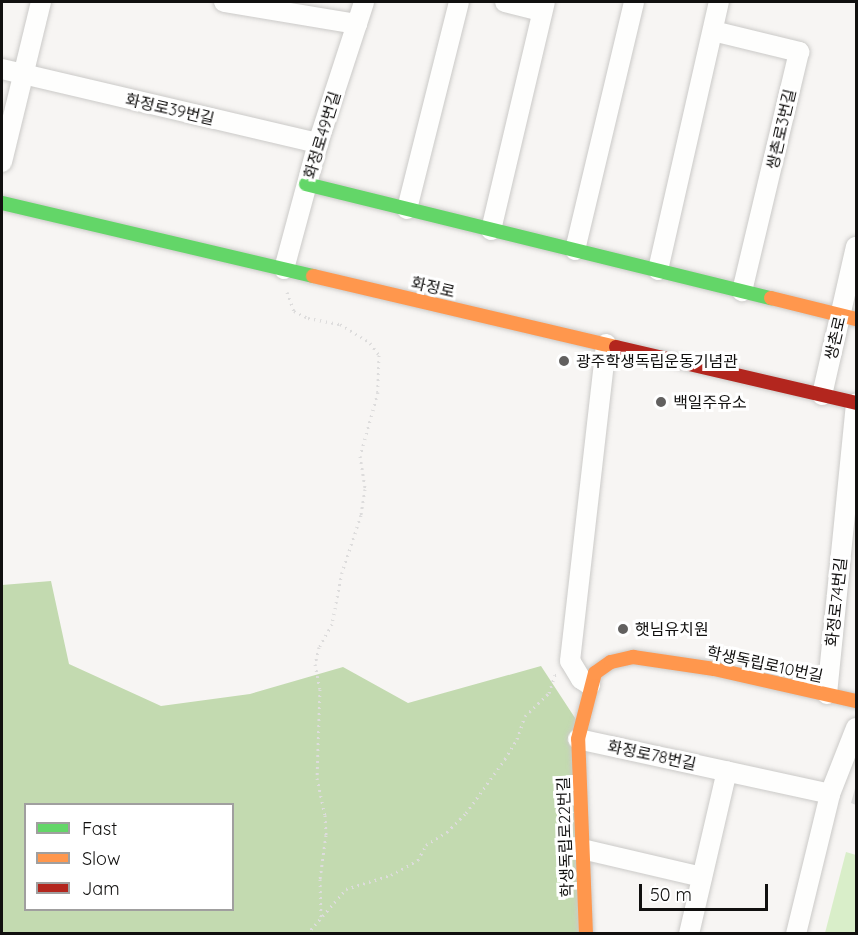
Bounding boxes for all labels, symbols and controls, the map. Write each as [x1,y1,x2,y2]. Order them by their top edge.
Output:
street label: 쌍촌로3번길 [762,87,800,171]
street label: 화정로39번길 [124,89,216,129]
street label: 화정로49번길 [300,89,344,181]
street label: 화정로 [409,273,457,301]
street label: 쌍촌로 [821,314,849,362]
place label: 광주학생독립운동기념관 [576,351,738,371]
marker: 광주학생독립운동기념관 [557,354,571,368]
place label: 백일주유소 [673,392,747,412]
marker: 백일주유소 [654,395,668,409]
street label: 화정로74번길 [822,556,850,648]
place label: 햇님유치원 [635,619,709,639]
marker: 햇님유치원 [616,622,630,636]
street label: 학생독립로10번길 [705,642,825,686]
street label: 화정로78번길 [606,736,698,774]
street label: 학생독립로22번길 [553,776,577,898]
legend [24,803,234,911]
text: Fast [82,817,117,840]
text: Slow [82,847,120,870]
scale bar [642,872,771,910]
text: Jam [82,877,120,900]
text: 50 m [650,883,692,906]

